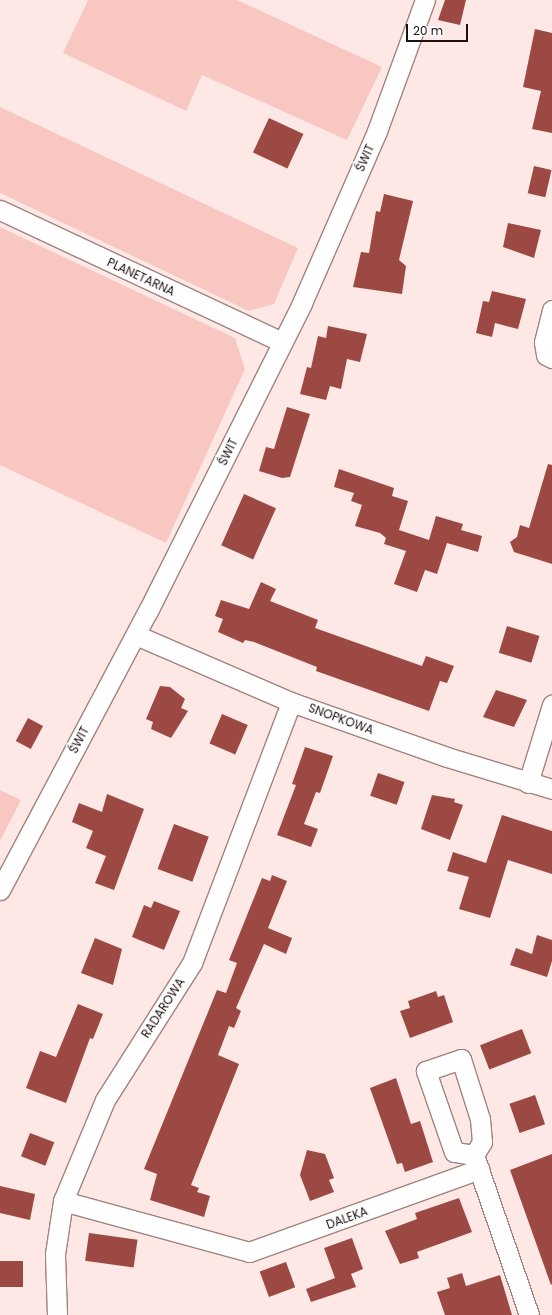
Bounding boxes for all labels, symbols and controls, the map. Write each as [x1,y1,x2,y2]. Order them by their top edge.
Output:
scale bar [408,16,470,42]
text: 20 m [413,22,443,39]
street label: ŚWIT [353,142,377,174]
street label: PLANETARNA [105,255,177,299]
street label: ŚWIT [215,436,241,468]
street label: SNOPKOWA [306,701,376,737]
street label: ŚWIT [66,724,92,756]
street label: RADAROWA [138,975,188,1041]
street label: DALEKA [324,1204,370,1232]

